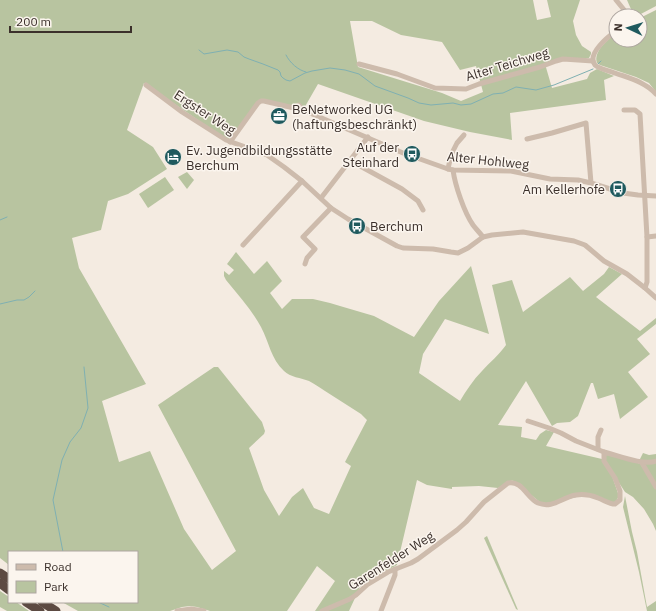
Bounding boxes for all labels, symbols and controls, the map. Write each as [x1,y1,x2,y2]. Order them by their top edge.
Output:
scale bar [10,8,131,34]
north arrow [608,8,648,48]
text: 200 m [16,14,51,29]
text: N [611,23,625,32]
street label: Alter Teichweg [464,44,551,85]
street label: Ergster Weg [171,86,239,139]
place label: BeNetworked UG (haftungsbeschränkt) [292,101,417,133]
office icon: BeNetworked UG (haftungsbeschränkt) [269,106,289,126]
place label: Auf der Steinhard [343,139,399,171]
place label: Ev. Jugendbildungsstätte Berchum [186,142,332,174]
bus stop icon: Auf der Steinhard [402,144,422,164]
hotel icon: Ev. Jugendbildungsstätte Berchum [163,147,183,167]
street label: Alter Hohlweg [446,148,530,173]
bus stop icon: Am Kellerhofe [608,179,628,199]
place label: Am Kellerhofe [522,181,605,198]
bus stop icon: Berchum [347,216,367,236]
place label: Berchum [370,218,423,235]
street label: Garenfelder Weg [345,527,437,594]
legend [8,551,138,603]
text: Road [44,559,72,574]
text: Park [44,579,69,594]

